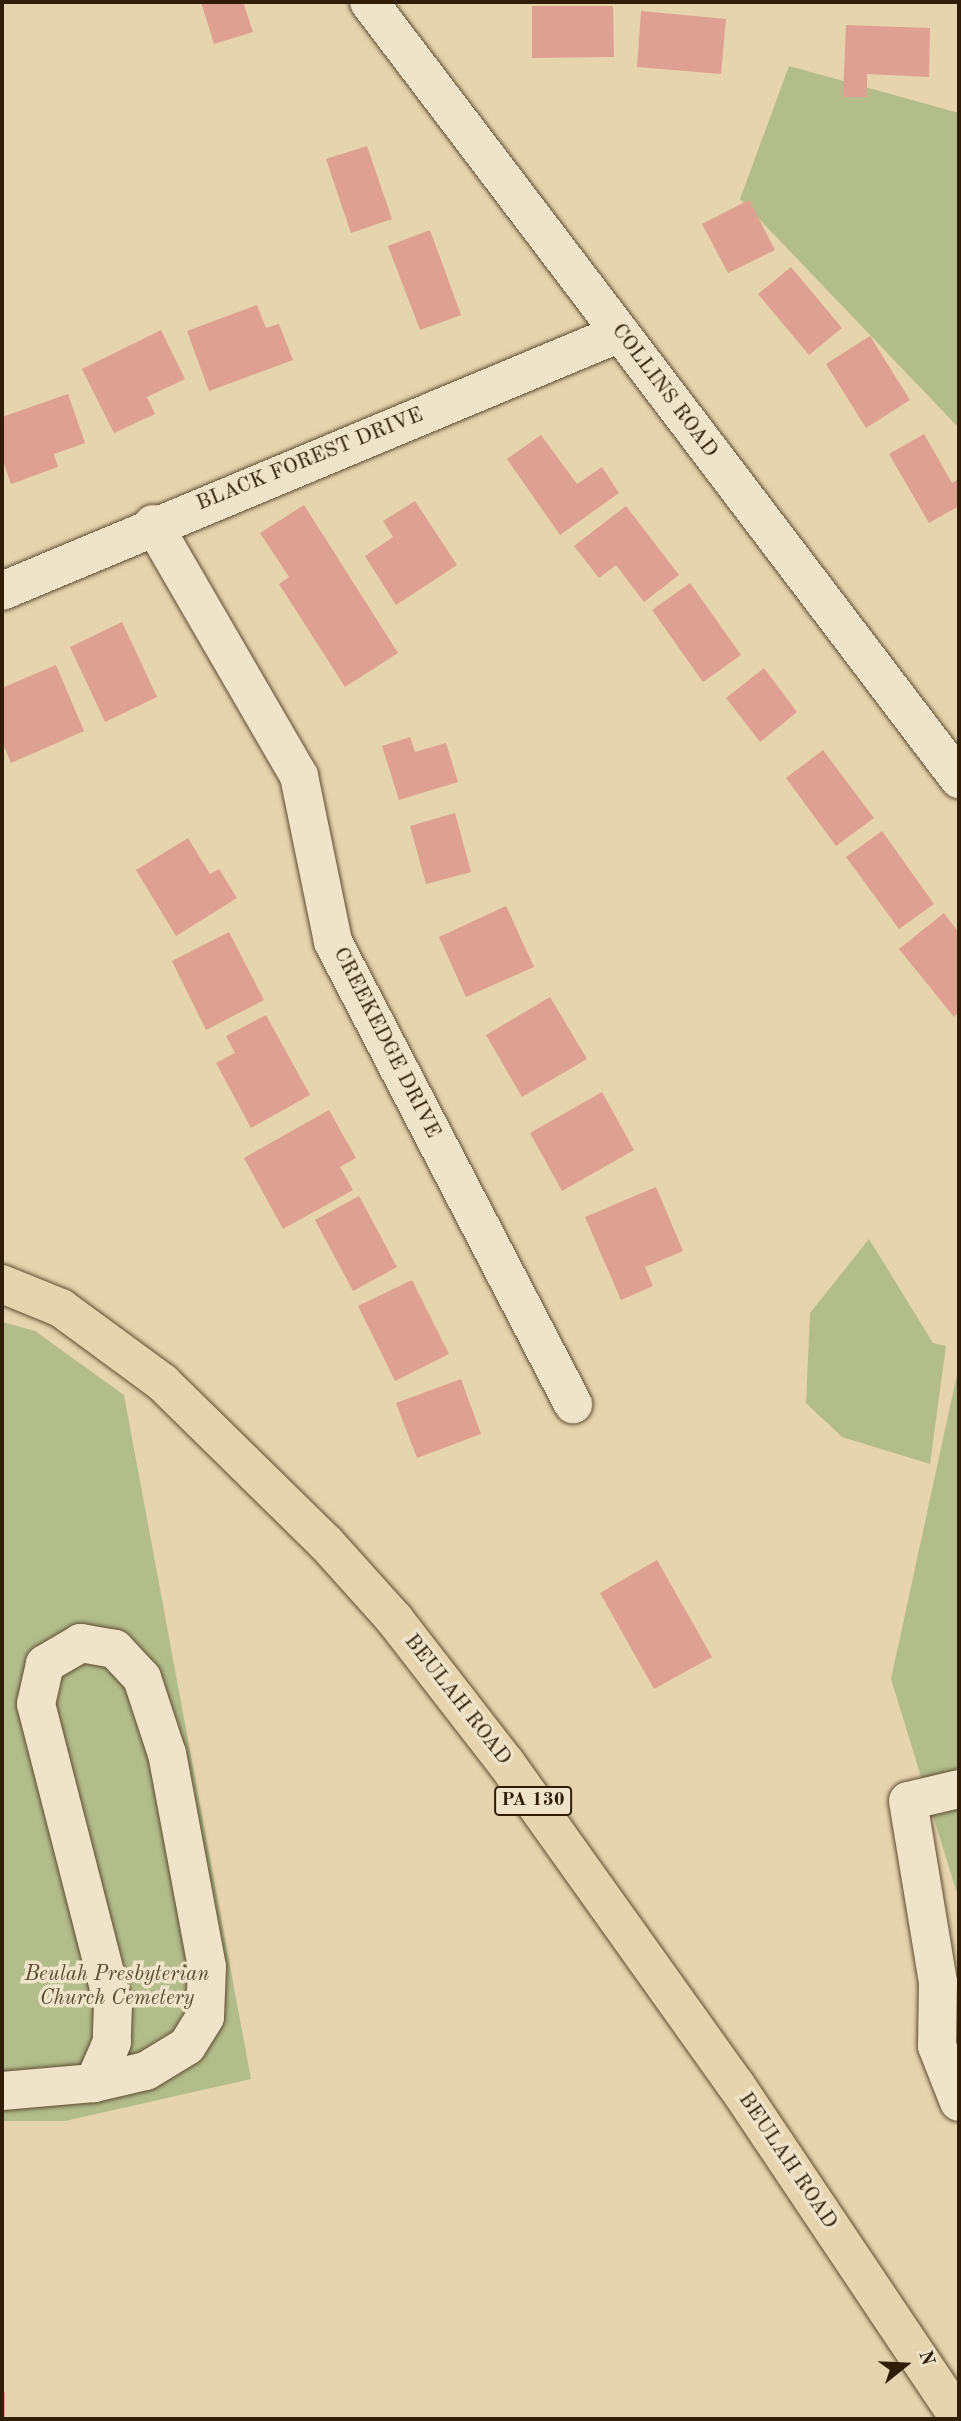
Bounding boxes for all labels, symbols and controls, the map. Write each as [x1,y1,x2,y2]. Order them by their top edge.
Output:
street label: COLLINS ROAD [605,319,723,463]
street label: BLACK FOREST DRIVE [193,403,427,517]
street label: CREEKEDGE DRIVE [327,943,445,1143]
street label: BEULAH ROAD [398,1630,516,1770]
road number: PA 130 [493,1786,573,1816]
park label: Beulah Presbyterian Church Cemetery [25,1962,209,2012]
street label: BEULAH ROAD [732,2088,842,2234]
north arrow [870,2330,940,2400]
text: N [914,2349,937,2368]

